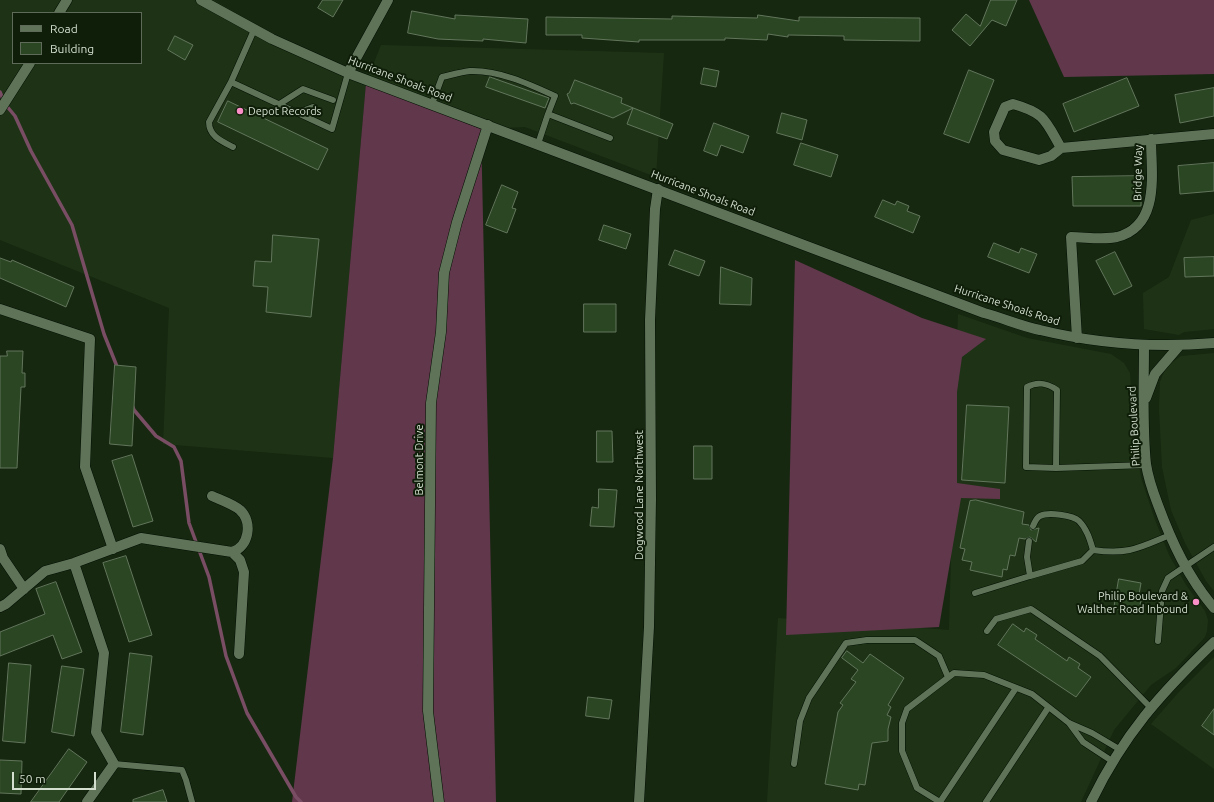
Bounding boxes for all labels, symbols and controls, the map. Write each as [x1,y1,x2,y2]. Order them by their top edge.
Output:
legend [12,12,142,64]
text: Road [50,22,78,35]
text: Building [50,42,94,55]
street label: Hurricane Shoals Road [346,53,454,105]
place label: Depot Records [248,104,321,118]
marker: Depot Records [235,106,245,116]
street label: Bridge Way [1131,145,1145,201]
street label: Hurricane Shoals Road [649,167,757,219]
street label: Hurricane Shoals Road [953,282,1061,328]
street label: Philip Boulevard [1125,386,1143,466]
street label: Belmont Drive [412,425,426,495]
street label: Dogwood Lane Northwest [632,430,646,560]
place label: Philip Boulevard & Walther Road Inbound [1077,589,1188,615]
marker: Philip Boulevard & Walther Road Inbound [1191,597,1201,607]
scale bar [14,764,98,790]
text: 50 m [19,772,46,785]

